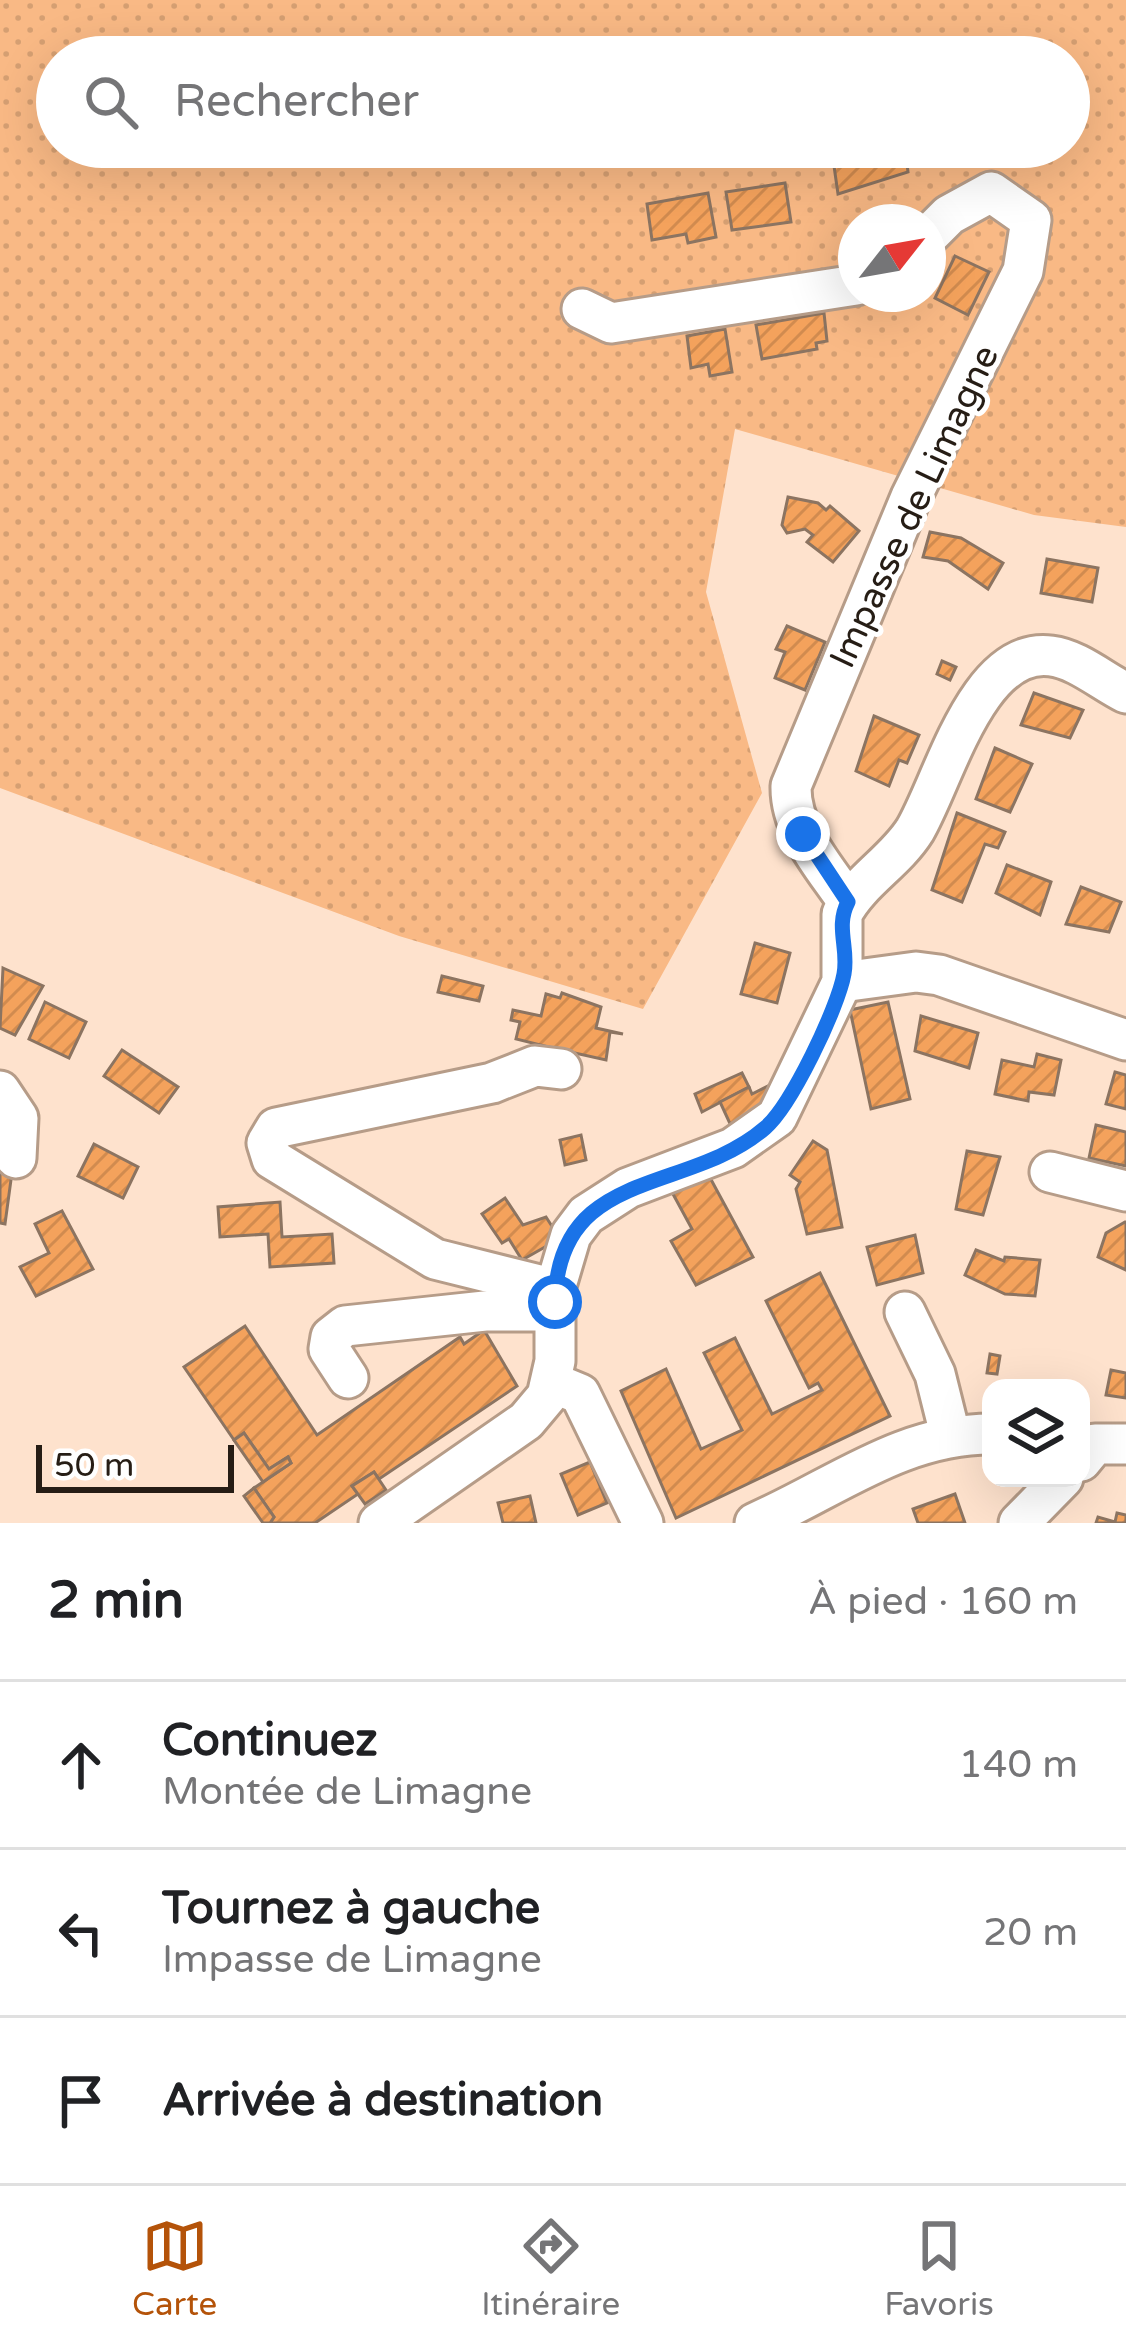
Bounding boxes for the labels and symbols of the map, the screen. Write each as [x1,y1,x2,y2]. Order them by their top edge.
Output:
north arrow [838,204,946,312]
street label: Impasse de Limagne [821,339,1008,675]
route end [776,807,830,861]
route start [528,1275,582,1329]
scale bar [36,1439,234,1492]

